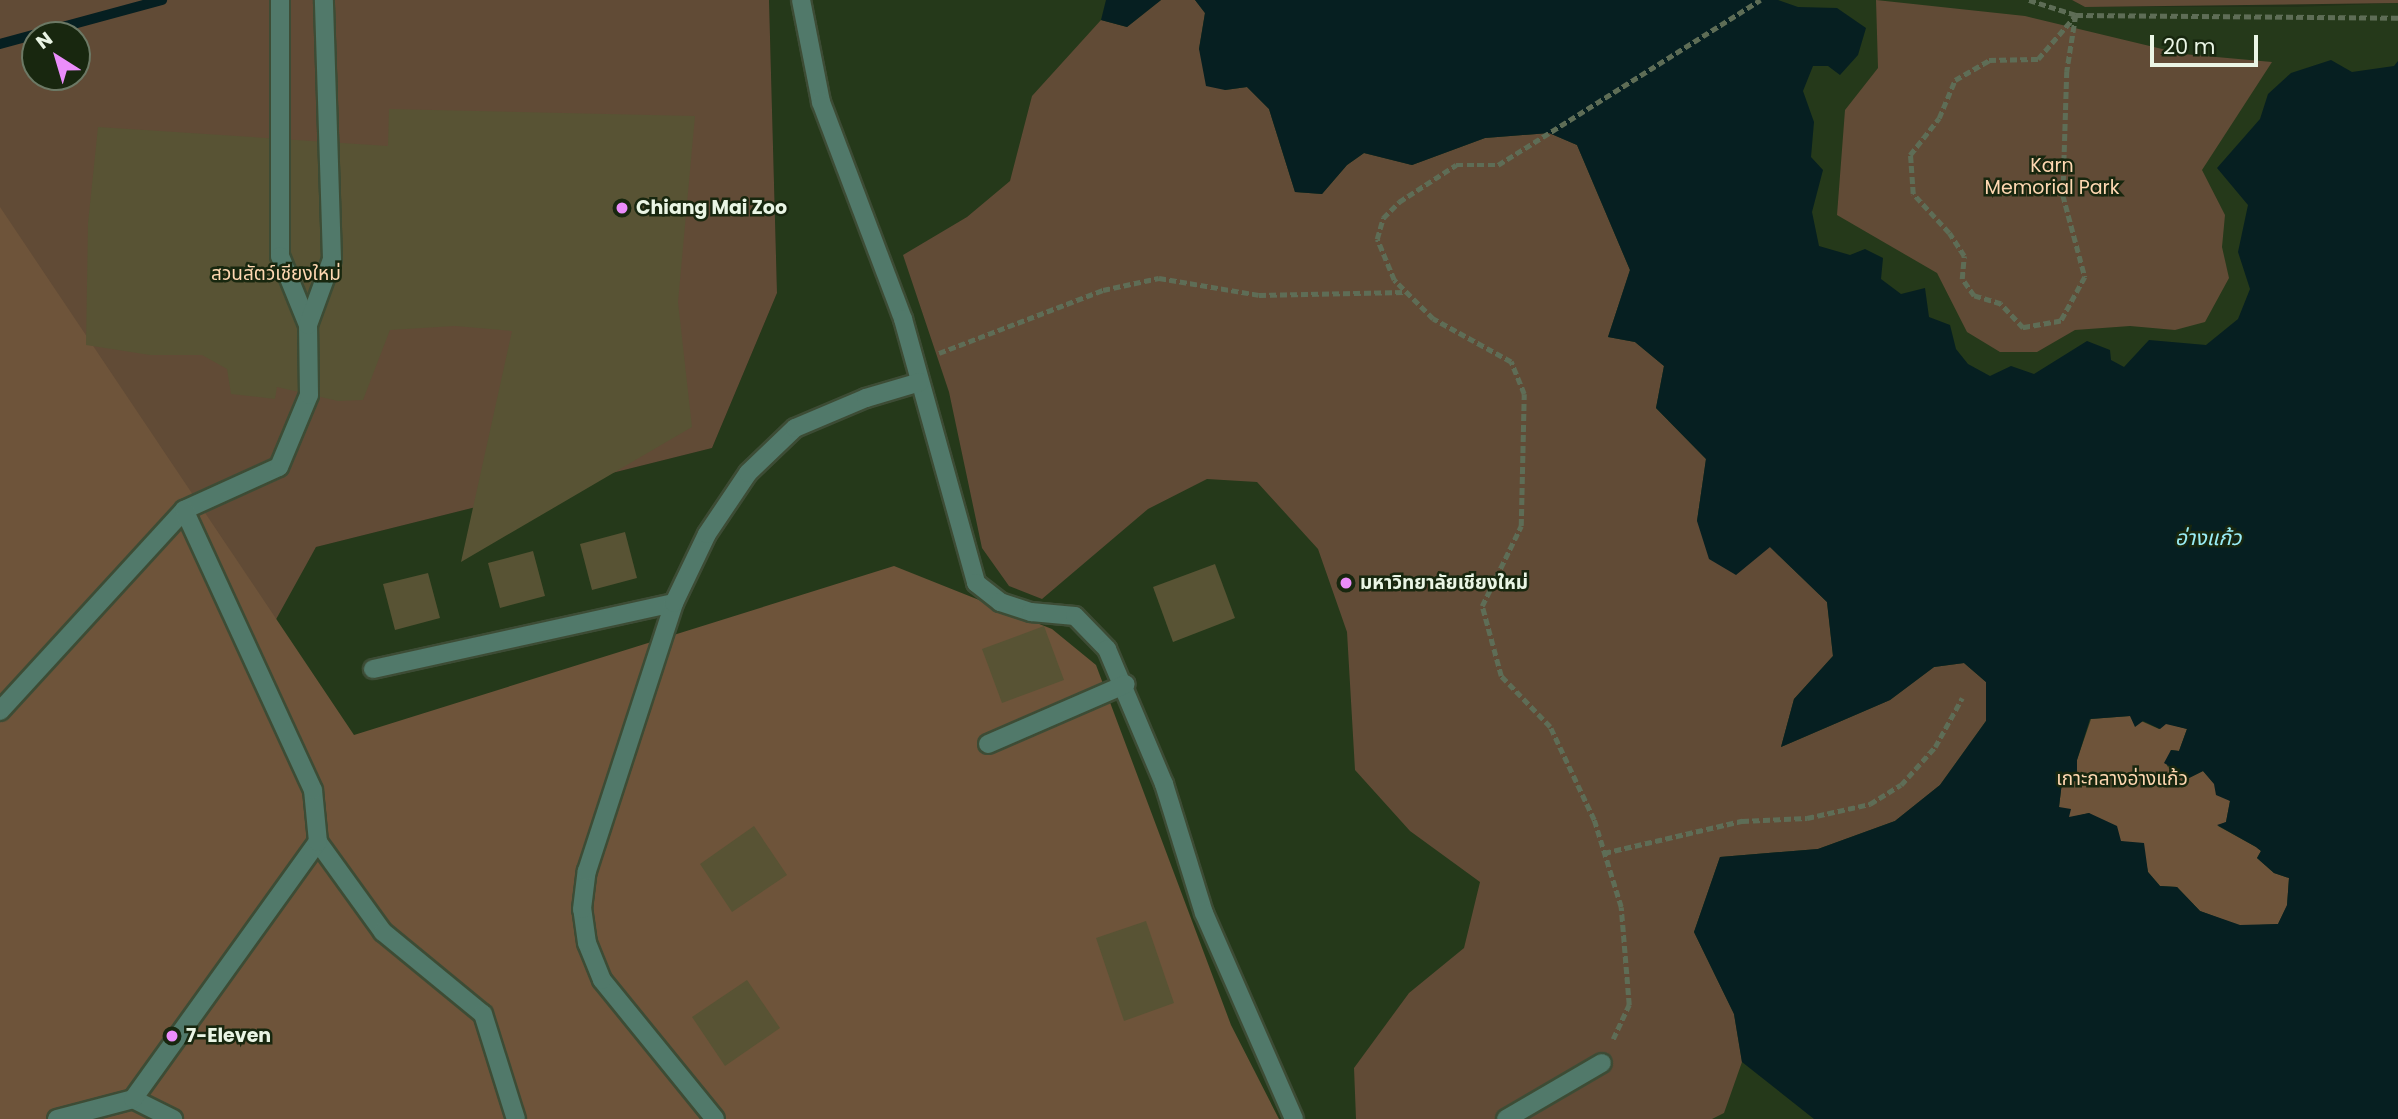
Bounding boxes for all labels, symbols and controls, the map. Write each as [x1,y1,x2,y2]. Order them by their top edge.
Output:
north arrow [21,21,91,91]
scale bar [2153,21,2262,65]
text: N [30,25,58,56]
text: 20 m [2163,32,2216,61]
park label: Karn Memorial Park [1985,155,2119,199]
place label: Chiang Mai Zoo [636,197,787,219]
marker: Chiang Mai Zoo [614,200,630,216]
park label: สวนสัตว์เชียงใหม่ [211,263,341,285]
water label: อ่างแก้ว [2175,525,2241,551]
place label: มหาวิทยาลัยเชียงใหม่ [1360,572,1528,594]
marker: มหาวิทยาลัยเชียงใหม่ [1338,575,1354,591]
park label: เกาะกลางอ่างแก้ว [2056,768,2188,790]
place label: 7-Eleven [186,1025,271,1047]
marker: 7-Eleven [164,1028,180,1044]

